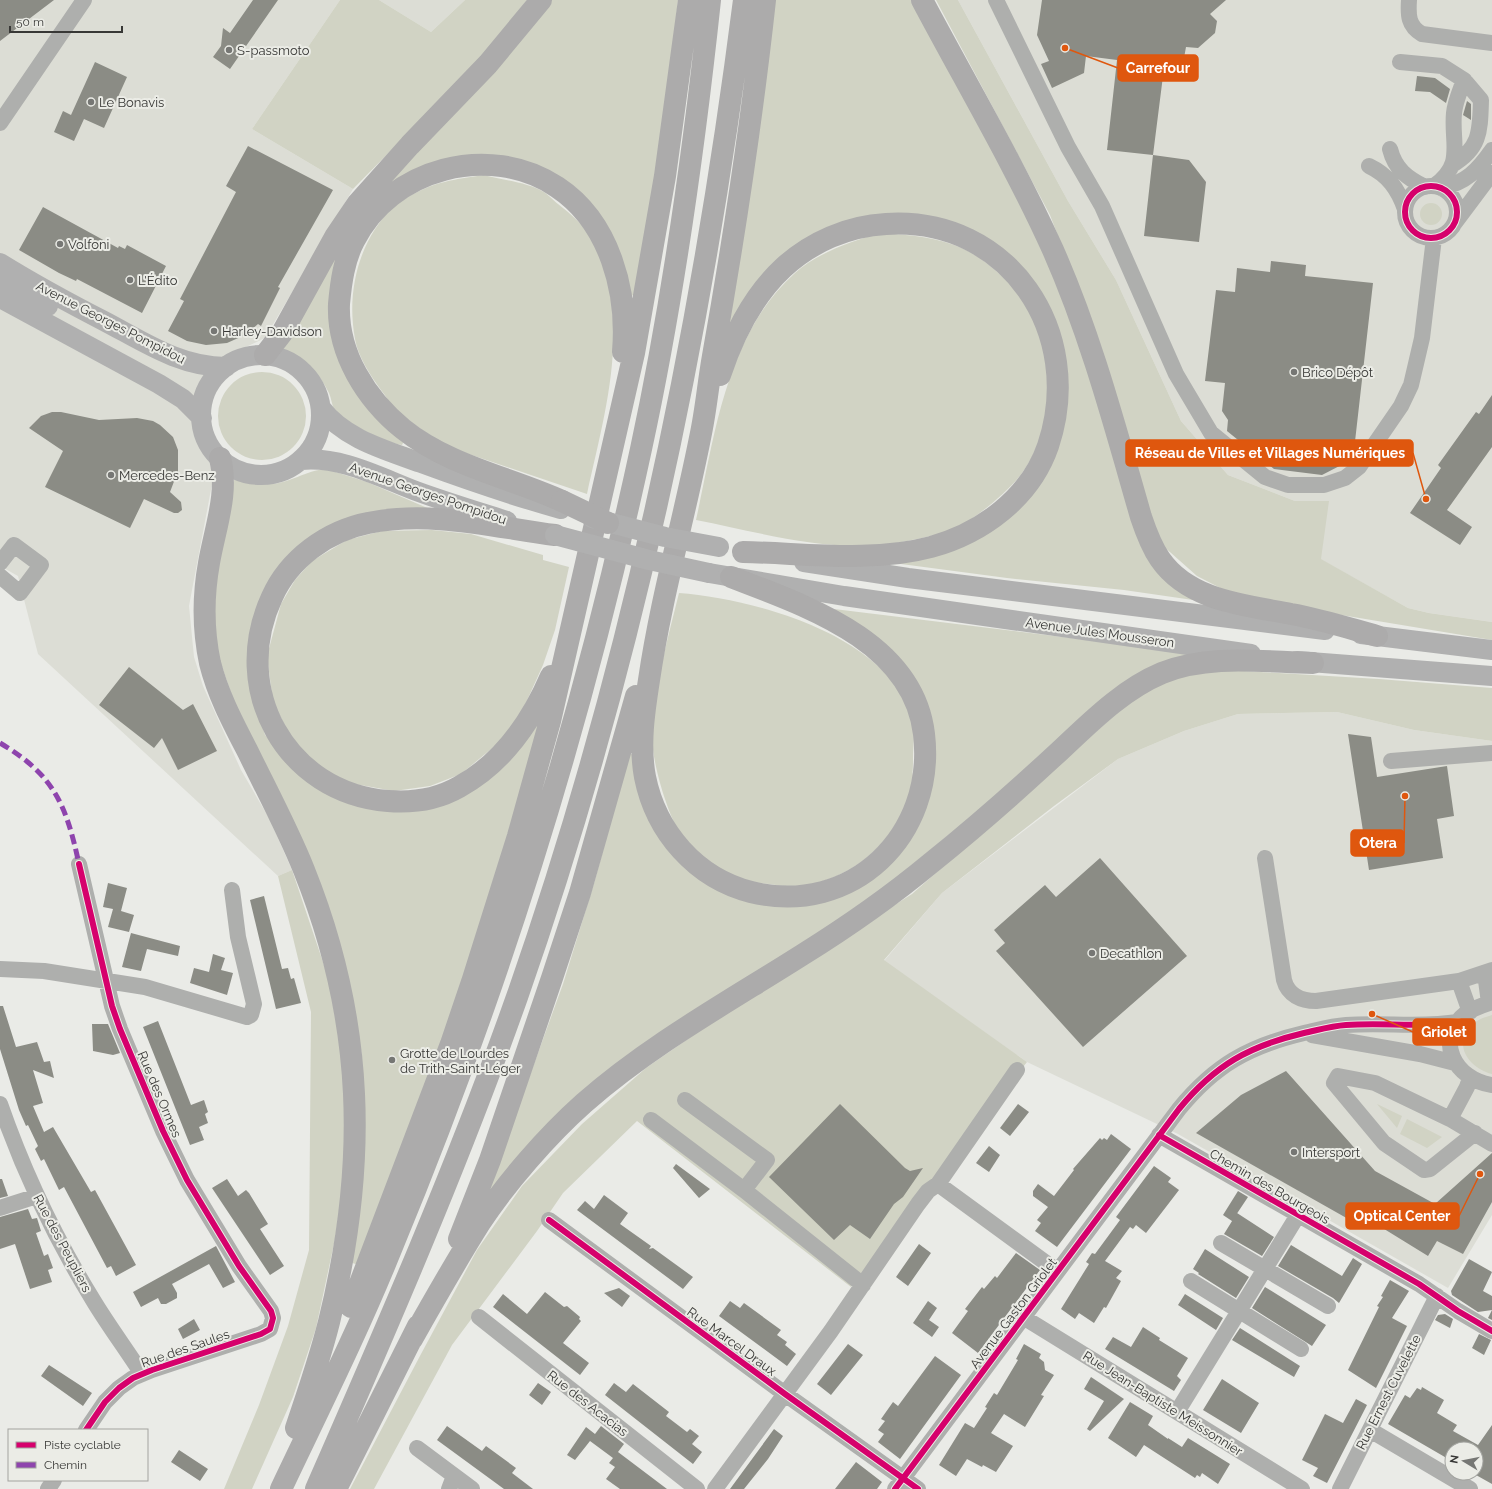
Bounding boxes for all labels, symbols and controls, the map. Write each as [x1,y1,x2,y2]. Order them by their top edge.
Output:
scale bar [10,8,122,34]
text: 50 m [16,15,44,29]
place label: S-passmoto [237,43,310,58]
marker: S-passmoto [224,45,234,55]
callout: Carrefour [1118,55,1198,81]
text: Carrefour [1126,60,1191,76]
place label: Le Bonavis [99,95,164,110]
marker: Le Bonavis [86,97,96,107]
place label: Volfoni [68,237,109,252]
marker: Volfoni [55,239,65,249]
place label: L'Édito [138,273,178,288]
marker: L'Édito [125,275,135,285]
street label: Avenue Georges Pompidou [34,278,188,367]
place label: Harley-Davidson [222,324,322,339]
marker: Harley-Davidson [209,326,219,336]
place label: Brico Dépôt [1302,365,1374,380]
marker: Brico Dépôt [1289,367,1299,377]
callout: Réseau de Villes et Villages Numériques [1126,440,1413,466]
text: Réseau de Villes et Villages Numériques [1135,445,1405,461]
street label: Avenue Georges Pompidou [347,459,508,527]
place label: Mercedes-Benz [119,468,215,483]
marker: Mercedes-Benz [106,470,116,480]
street label: Avenue Jules Mousseron [1025,615,1175,650]
callout: Otera [1351,830,1404,856]
text: Otera [1359,835,1397,851]
place label: Decathlon [1100,946,1162,961]
marker: Decathlon [1087,948,1097,958]
callout: Griolet [1413,1019,1475,1045]
text: Griolet [1421,1024,1467,1040]
place label: Grotte de Lourdes de Trith-Saint-Léger [400,1046,521,1076]
street label: Rue des Ormes [135,1049,185,1140]
marker: Grotte de Lourdes de Trith-Saint-Léger [387,1055,397,1065]
place label: Intersport [1302,1145,1361,1160]
street label: Chemin des Bourgeois [1207,1146,1332,1227]
marker: Intersport [1289,1147,1299,1157]
street label: Rue des Peupliers [30,1192,95,1295]
callout: Optical Center [1346,1203,1459,1229]
text: Optical Center [1353,1208,1451,1224]
street label: Avenue Gaston Griolet [967,1255,1060,1371]
street label: Rue Marcel Draux [684,1304,779,1379]
street label: Rue des Saules [139,1326,231,1371]
street label: Rue Ernest Cuvelette [1353,1332,1424,1452]
street label: Rue Jean-Baptiste Meissonnier [1080,1348,1246,1459]
street label: Rue des Acacias [544,1367,631,1440]
legend [8,1429,148,1481]
text: Piste cyclable [44,1438,121,1452]
north arrow [1444,1441,1484,1481]
text: N [1448,1454,1462,1465]
text: Chemin [44,1458,87,1472]

